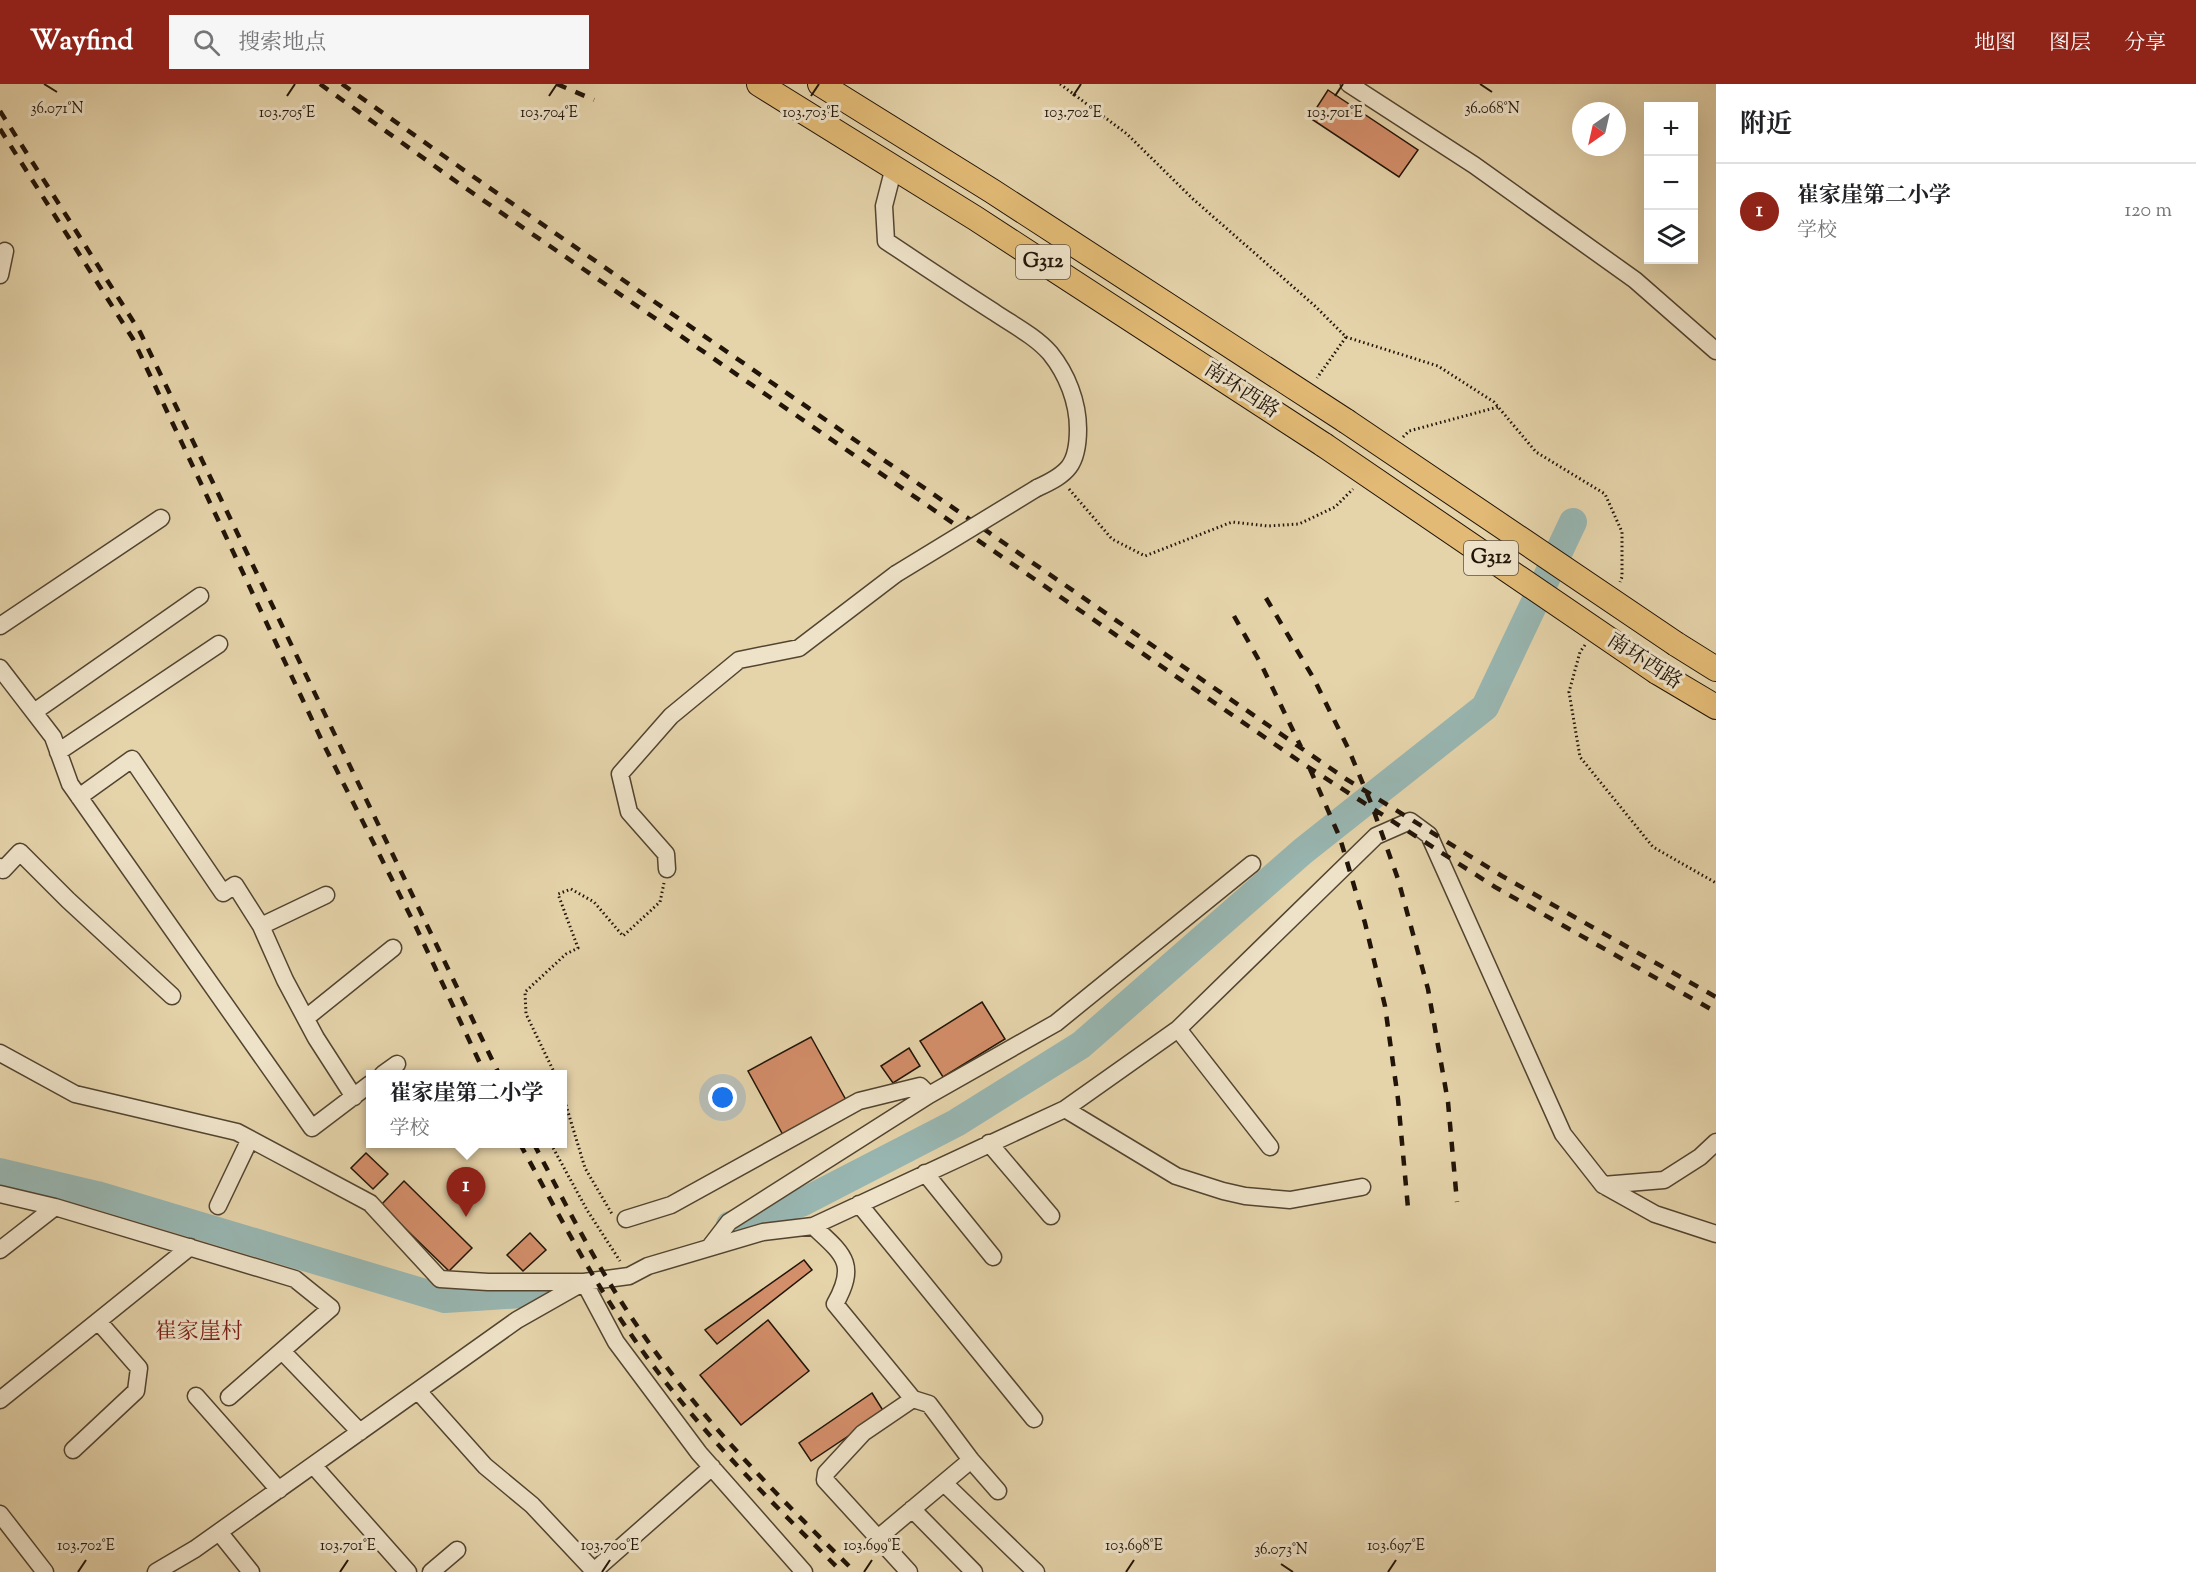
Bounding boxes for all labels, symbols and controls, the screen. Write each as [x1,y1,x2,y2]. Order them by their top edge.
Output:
search box [169,15,589,69]
text: Wayfind [30,22,133,62]
icon: search [190,26,223,59]
text: 搜索地点 [238,28,326,60]
text: 地图 [1974,29,2016,59]
text: 图层 [2049,29,2091,59]
text: 分享 [2124,29,2166,59]
text: 36.071°N [31,99,83,120]
text: 36.068°N [1464,99,1520,120]
north arrow [1572,102,1626,156]
map controls [1644,102,1698,264]
button: + [1644,102,1698,156]
text: 103.705°E [259,103,315,124]
text: 103.704°E [520,103,578,124]
text: 103.703°E [783,103,839,124]
text: 103.702°E [1044,103,1102,124]
text: 103.701°E [1307,103,1363,124]
text: 附近 [1740,107,1792,144]
button: − [1644,156,1698,210]
text: 崔家崖第二小学 [1797,181,1951,213]
text: 1 [1756,197,1763,226]
text: 120 m [2124,197,2172,226]
button: layers [1644,210,1698,264]
text: 学校 [1797,217,1837,246]
road number: G312 [1016,245,1070,279]
street label: 南环西路 [1198,356,1284,426]
road number: G312 [1464,541,1518,575]
street label: 南环西路 [1601,627,1687,697]
popup [366,1070,567,1148]
text: 崔家崖第二小学 [389,1079,544,1111]
your location [708,1083,737,1112]
text: 学校 [389,1115,429,1144]
pin: 1 [446,1168,486,1217]
district label: 崔家崖村 [155,1317,243,1349]
text: 103.702°E [57,1536,115,1557]
text: 103.701°E [320,1536,376,1557]
text: 103.700°E [581,1536,639,1557]
text: 103.699°E [843,1536,901,1557]
text: 103.698°E [1105,1536,1163,1557]
text: 103.697°E [1367,1536,1425,1557]
text: 36.073°N [1254,1540,1308,1561]

